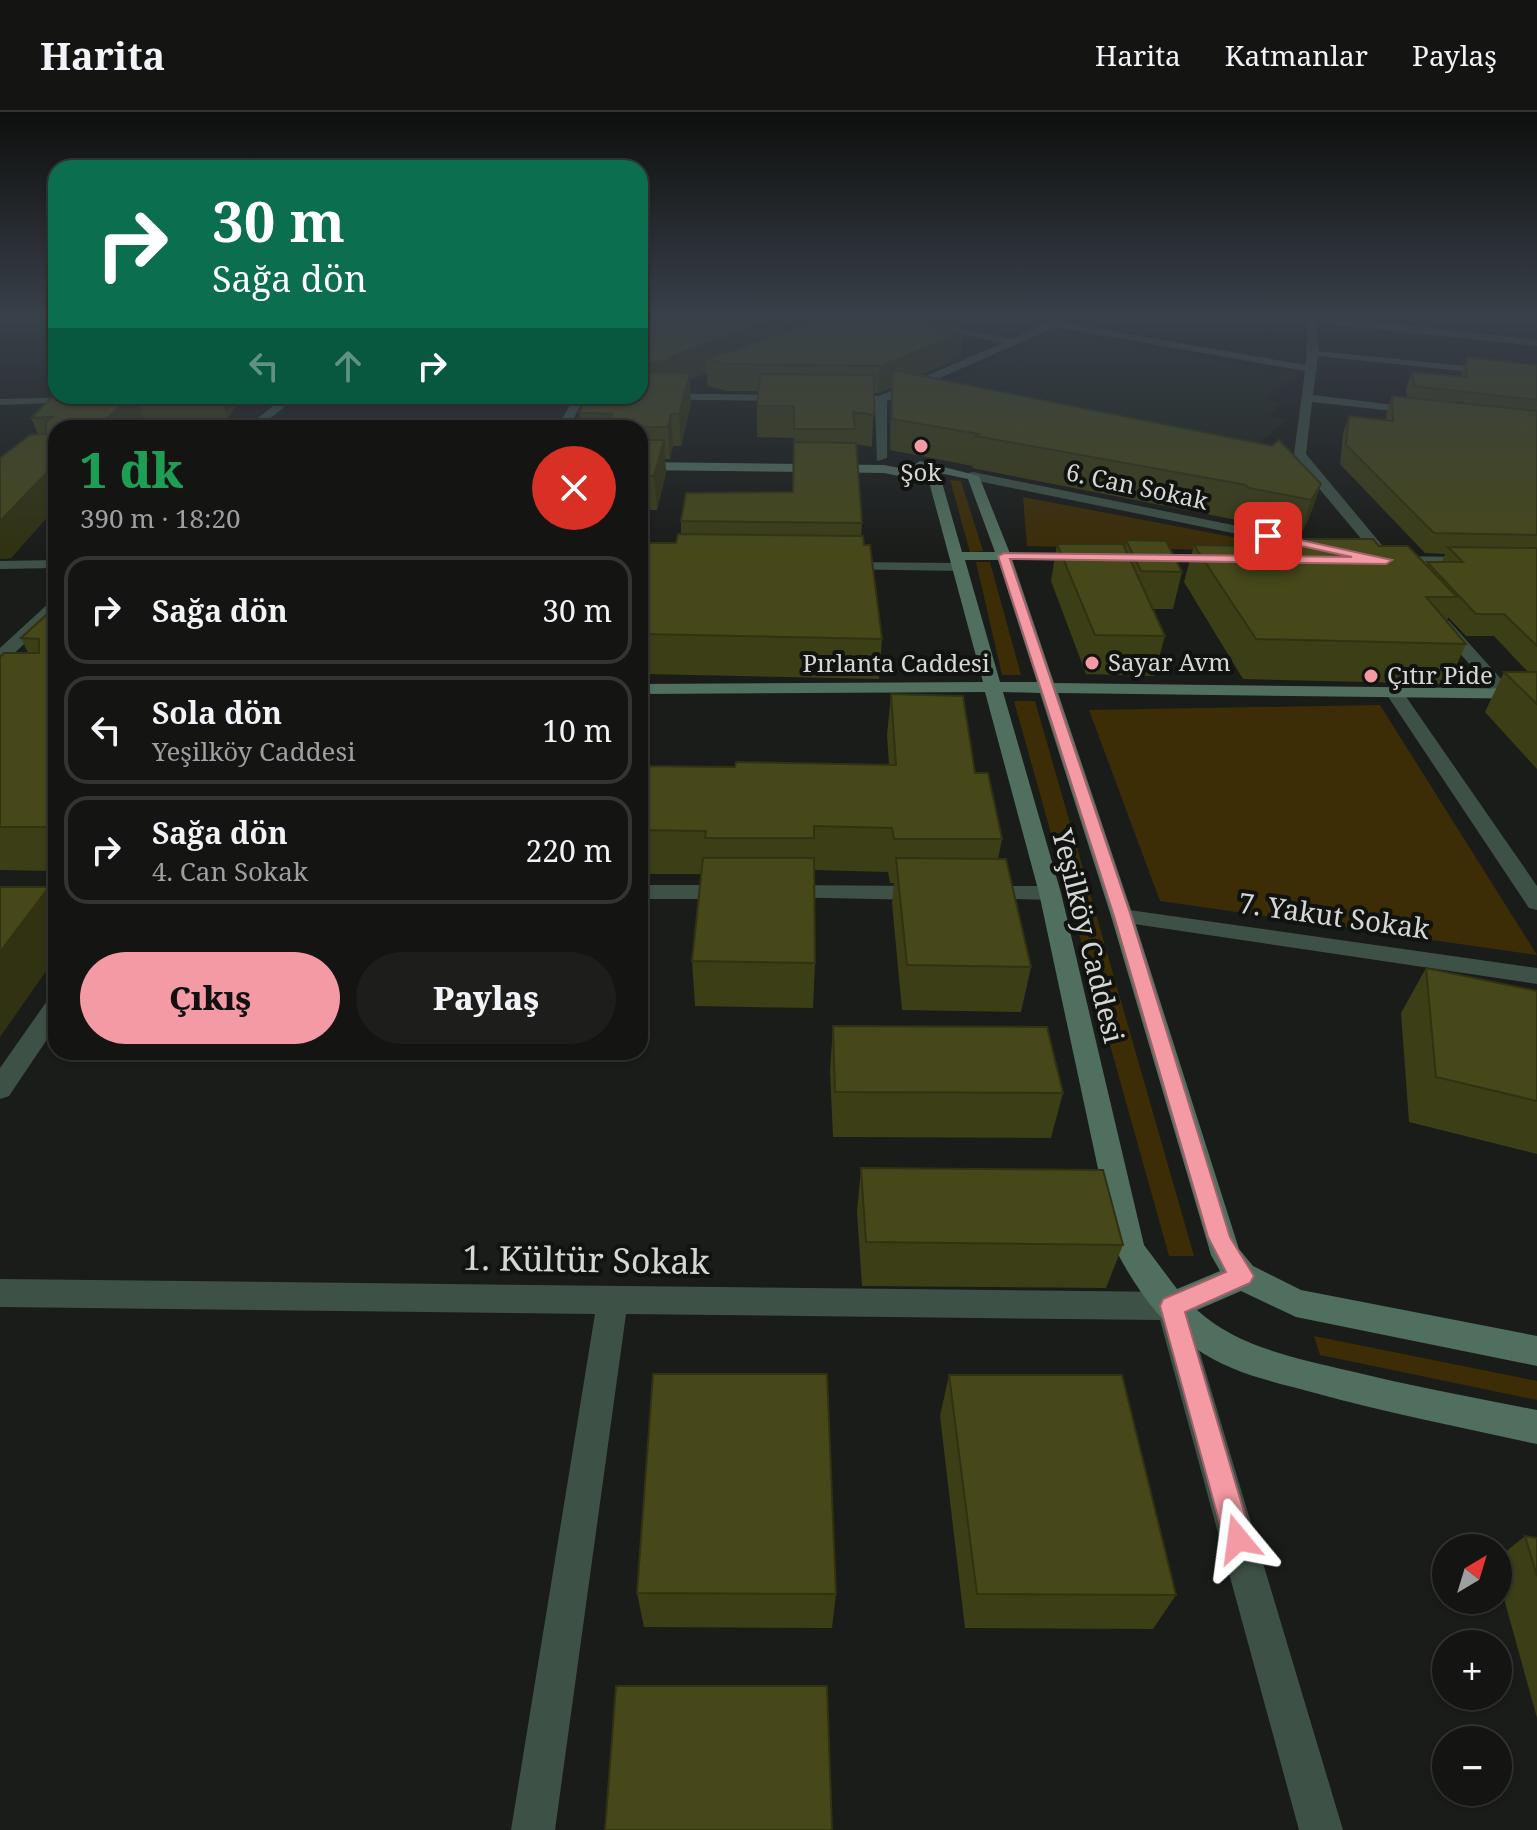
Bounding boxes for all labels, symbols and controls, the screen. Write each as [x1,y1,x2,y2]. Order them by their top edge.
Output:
text: Harita [40,29,165,81]
text: Harita [1095,36,1181,74]
text: Katmanlar [1225,36,1368,74]
text: Paylaş [1412,36,1497,74]
text: 30 m [212,182,345,258]
icon: right [80,192,184,296]
text: Sağa dön [212,254,367,303]
icon: left [242,344,286,388]
icon: ahead [326,344,370,388]
icon: right [410,344,454,388]
text: 1 dk [80,437,183,502]
marker: Şok [912,437,930,455]
button: close [532,446,616,530]
street label: 6. Can Sokak [1063,454,1212,517]
place label: Şok [901,455,942,488]
text: 390 m · 18:20 [80,500,241,536]
pin [1234,502,1302,570]
icon: arrive [1246,514,1290,558]
icon: right [84,588,128,632]
text: Sağa dön [152,590,288,631]
text: 30 m [542,590,612,631]
place label: Sayar Avm [1108,645,1231,678]
street label: Pırlanta Caddesi [802,646,990,679]
marker: Sayar Avm [1083,654,1101,672]
place label: Çıtır Pide [1387,658,1493,691]
marker: Çıtır Pide [1362,667,1380,685]
text: Sola dön [152,692,282,733]
icon: left [84,708,128,752]
text: 10 m [542,710,612,751]
text: Yeşilköy Caddesi [152,733,356,769]
text: Sağa dön [152,812,288,853]
street label: Yeşilköy Caddesi [1044,824,1134,1047]
icon: right [84,828,128,872]
text: 220 m [526,830,612,871]
text: 4. Can Sokak [152,853,308,889]
street label: 7. Yakut Sokak [1236,883,1433,947]
button: Çıkış [80,952,340,1044]
button: Paylaş [356,952,616,1044]
street label: 1. Kültür Sokak [462,1234,710,1284]
position arrow [1196,1497,1280,1581]
north arrow [1432,1534,1512,1614]
map controls [1432,1534,1512,1806]
button: + [1432,1630,1512,1710]
button: − [1432,1726,1512,1806]

